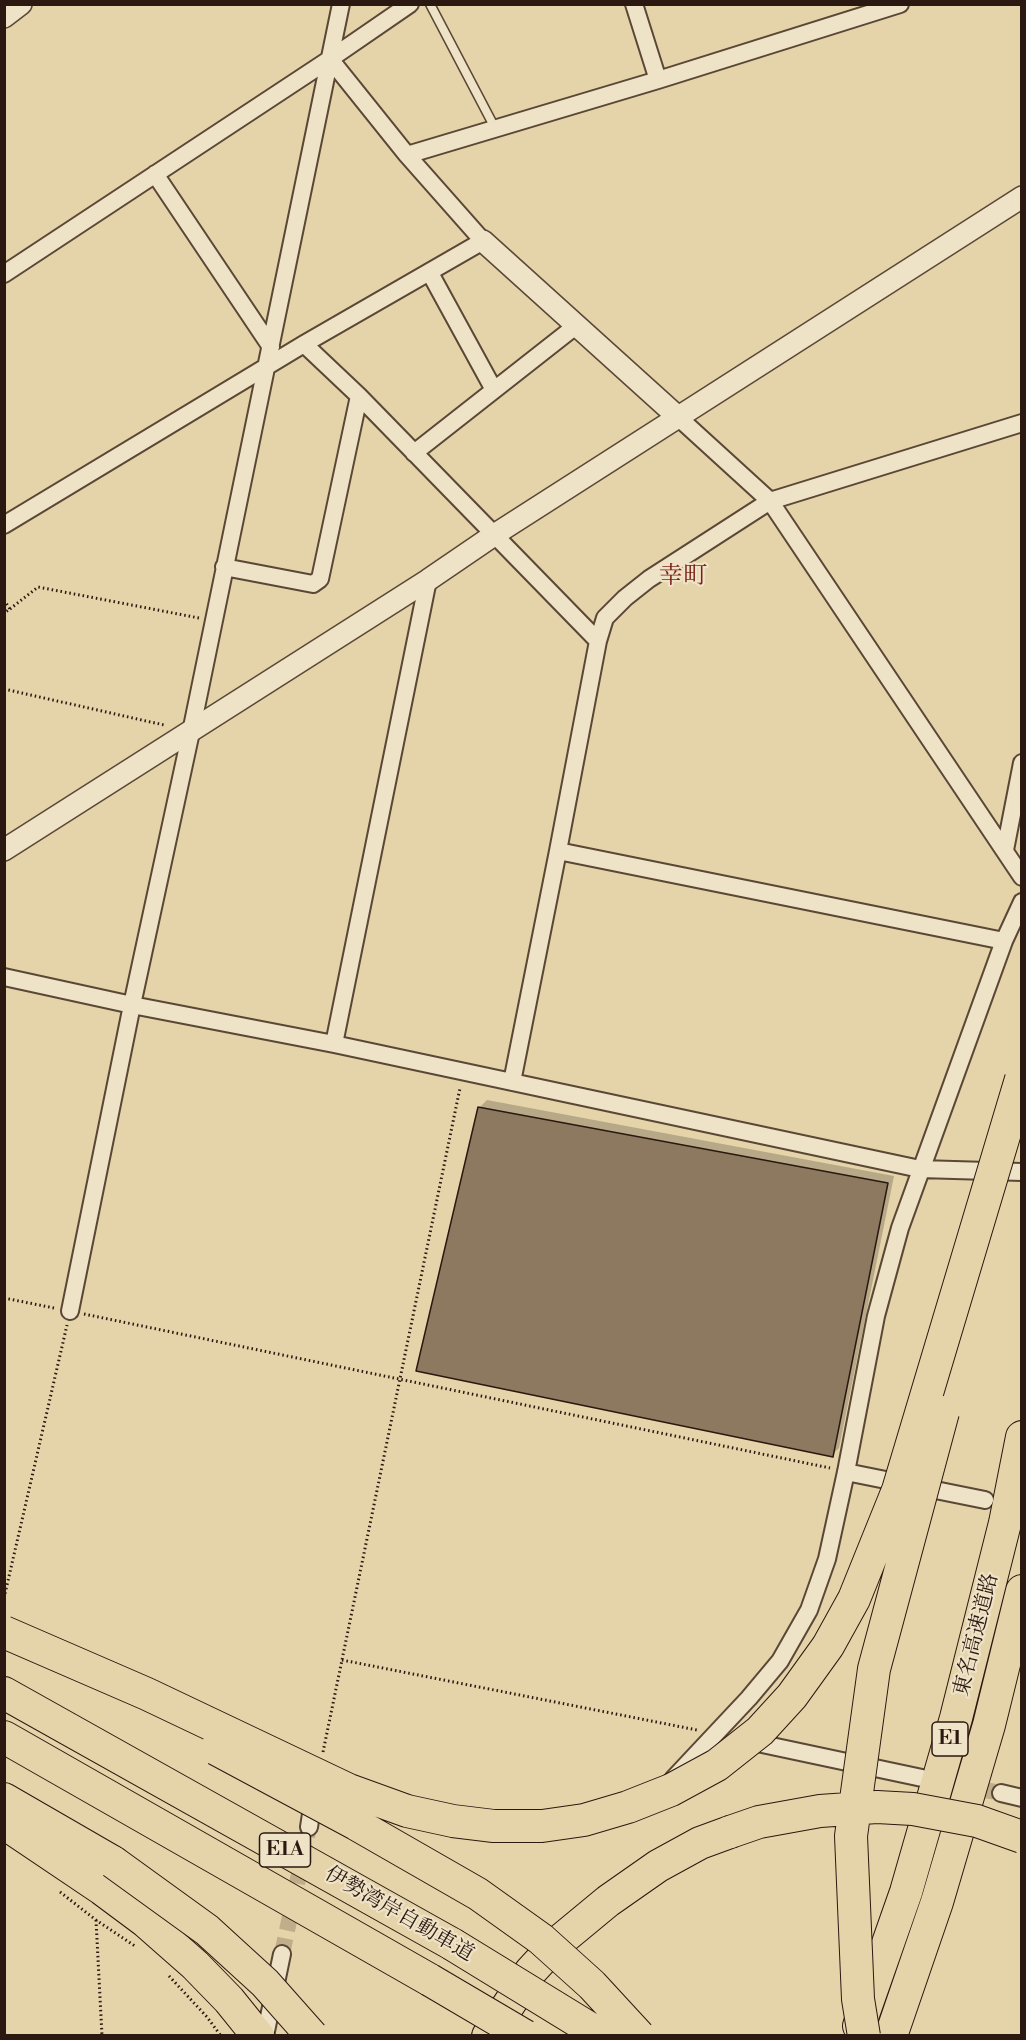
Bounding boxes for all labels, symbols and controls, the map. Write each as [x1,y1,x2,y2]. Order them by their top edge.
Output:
district label: 幸町 [659,563,707,591]
street label: 東名高速道路 [950,1571,1004,1699]
road number: E1 [932,1722,968,1756]
road number: E1A [260,1833,310,1867]
street label: 伊勢湾岸自動車道 [320,1862,478,1968]

